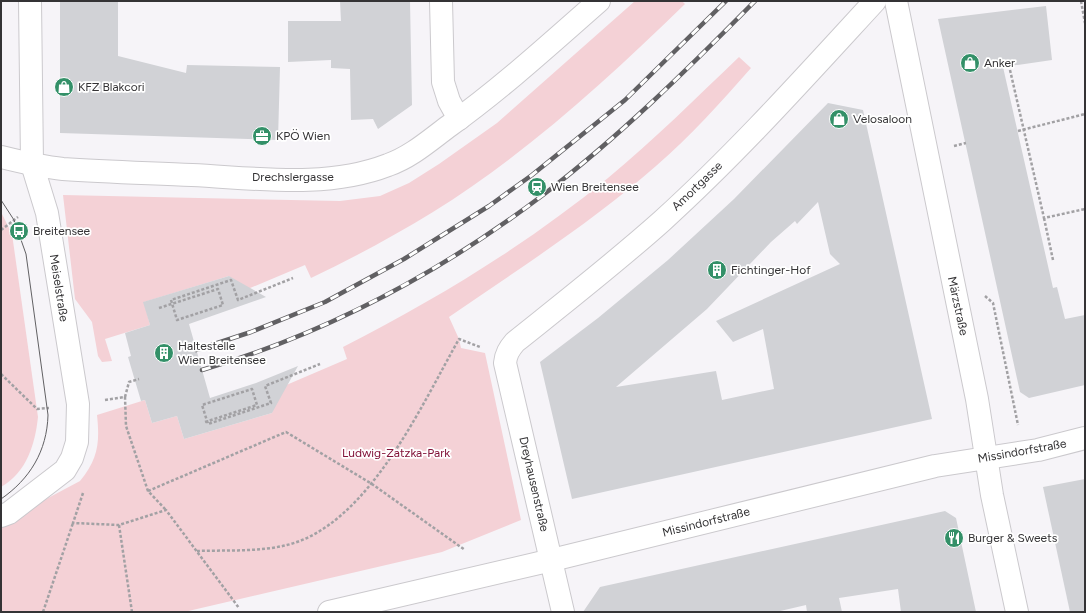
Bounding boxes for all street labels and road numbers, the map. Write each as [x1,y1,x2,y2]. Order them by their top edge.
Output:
street label: Amortgasse [669,158,725,214]
street label: Drechslergasse [252,170,334,184]
street label: Meiselstraße [47,253,71,323]
street label: Märzstraße [945,275,971,337]
street label: Dreyhausenstraße [516,435,552,533]
street label: Missindorfstraße [977,436,1068,466]
street label: Missindorfstraße [661,504,752,540]

